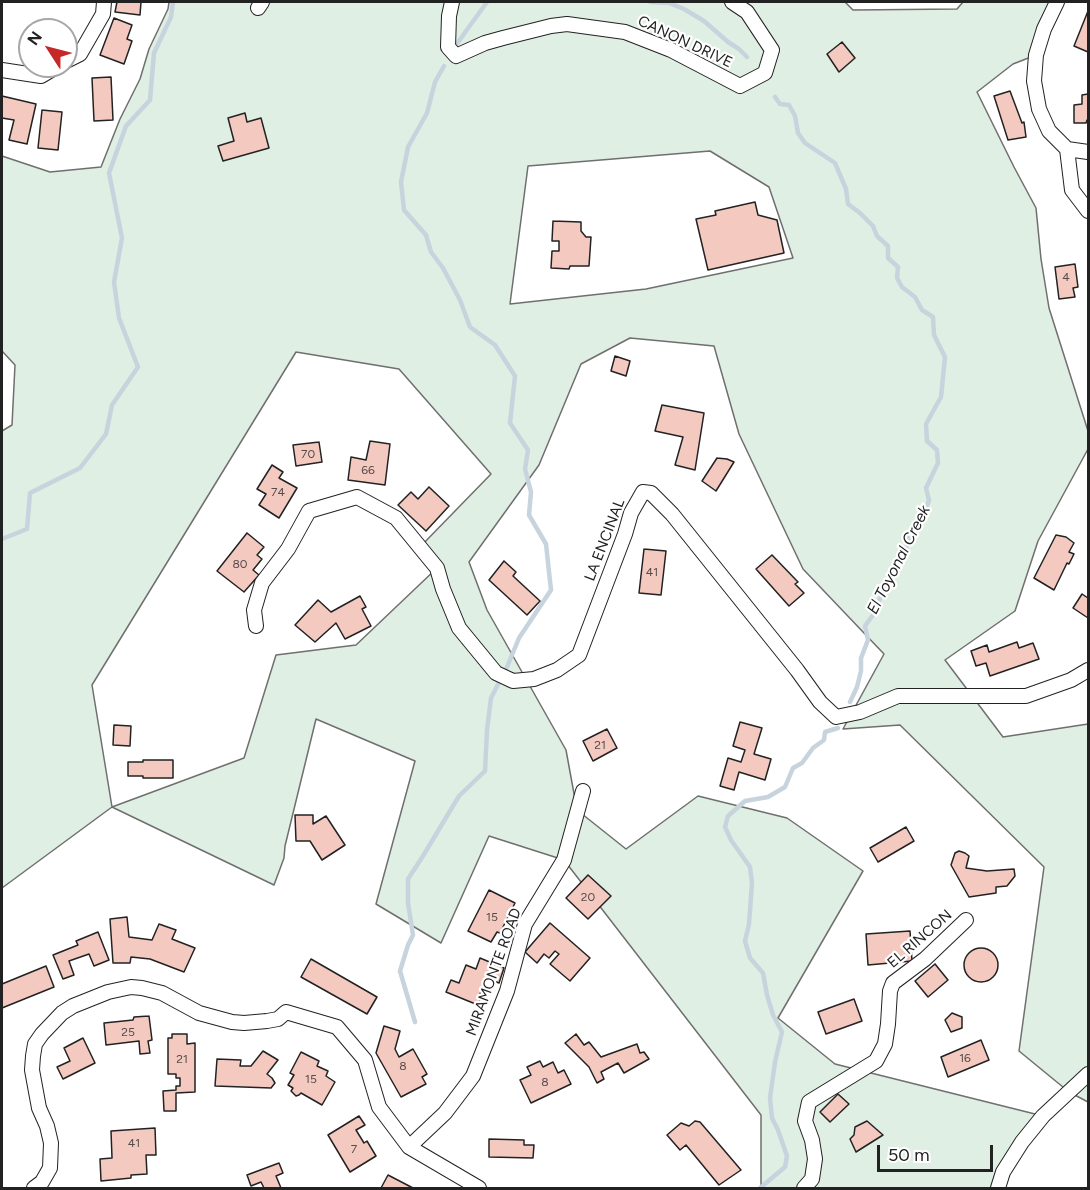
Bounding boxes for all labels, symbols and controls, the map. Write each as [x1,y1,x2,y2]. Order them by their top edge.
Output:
street label: CANON DRIVE [635,12,735,72]
north arrow [18,18,78,78]
text: N [23,28,46,49]
house number: 4 [1062,270,1070,284]
house number: 70 [301,447,315,461]
house number: 66 [361,463,375,477]
house number: 74 [271,485,285,499]
street label: LA ENCINAL [581,496,629,584]
water label: El Toyonal Creek [863,502,935,618]
house number: 80 [232,557,248,571]
house number: 41 [646,565,658,579]
house number: 21 [594,738,606,752]
house number: 20 [581,890,595,904]
street label: MIRAMONTE ROAD [463,906,525,1038]
street label: EL RINCON [884,906,956,972]
house number: 15 [486,910,498,924]
house number: 25 [121,1025,135,1039]
house number: 16 [959,1051,971,1065]
house number: 21 [176,1052,188,1066]
house number: 8 [399,1059,407,1073]
house number: 15 [305,1072,317,1086]
house number: 8 [541,1075,549,1089]
scale bar [880,1133,996,1171]
house number: 41 [128,1136,140,1150]
house number: 7 [351,1142,357,1156]
text: 50 m [888,1144,930,1166]

